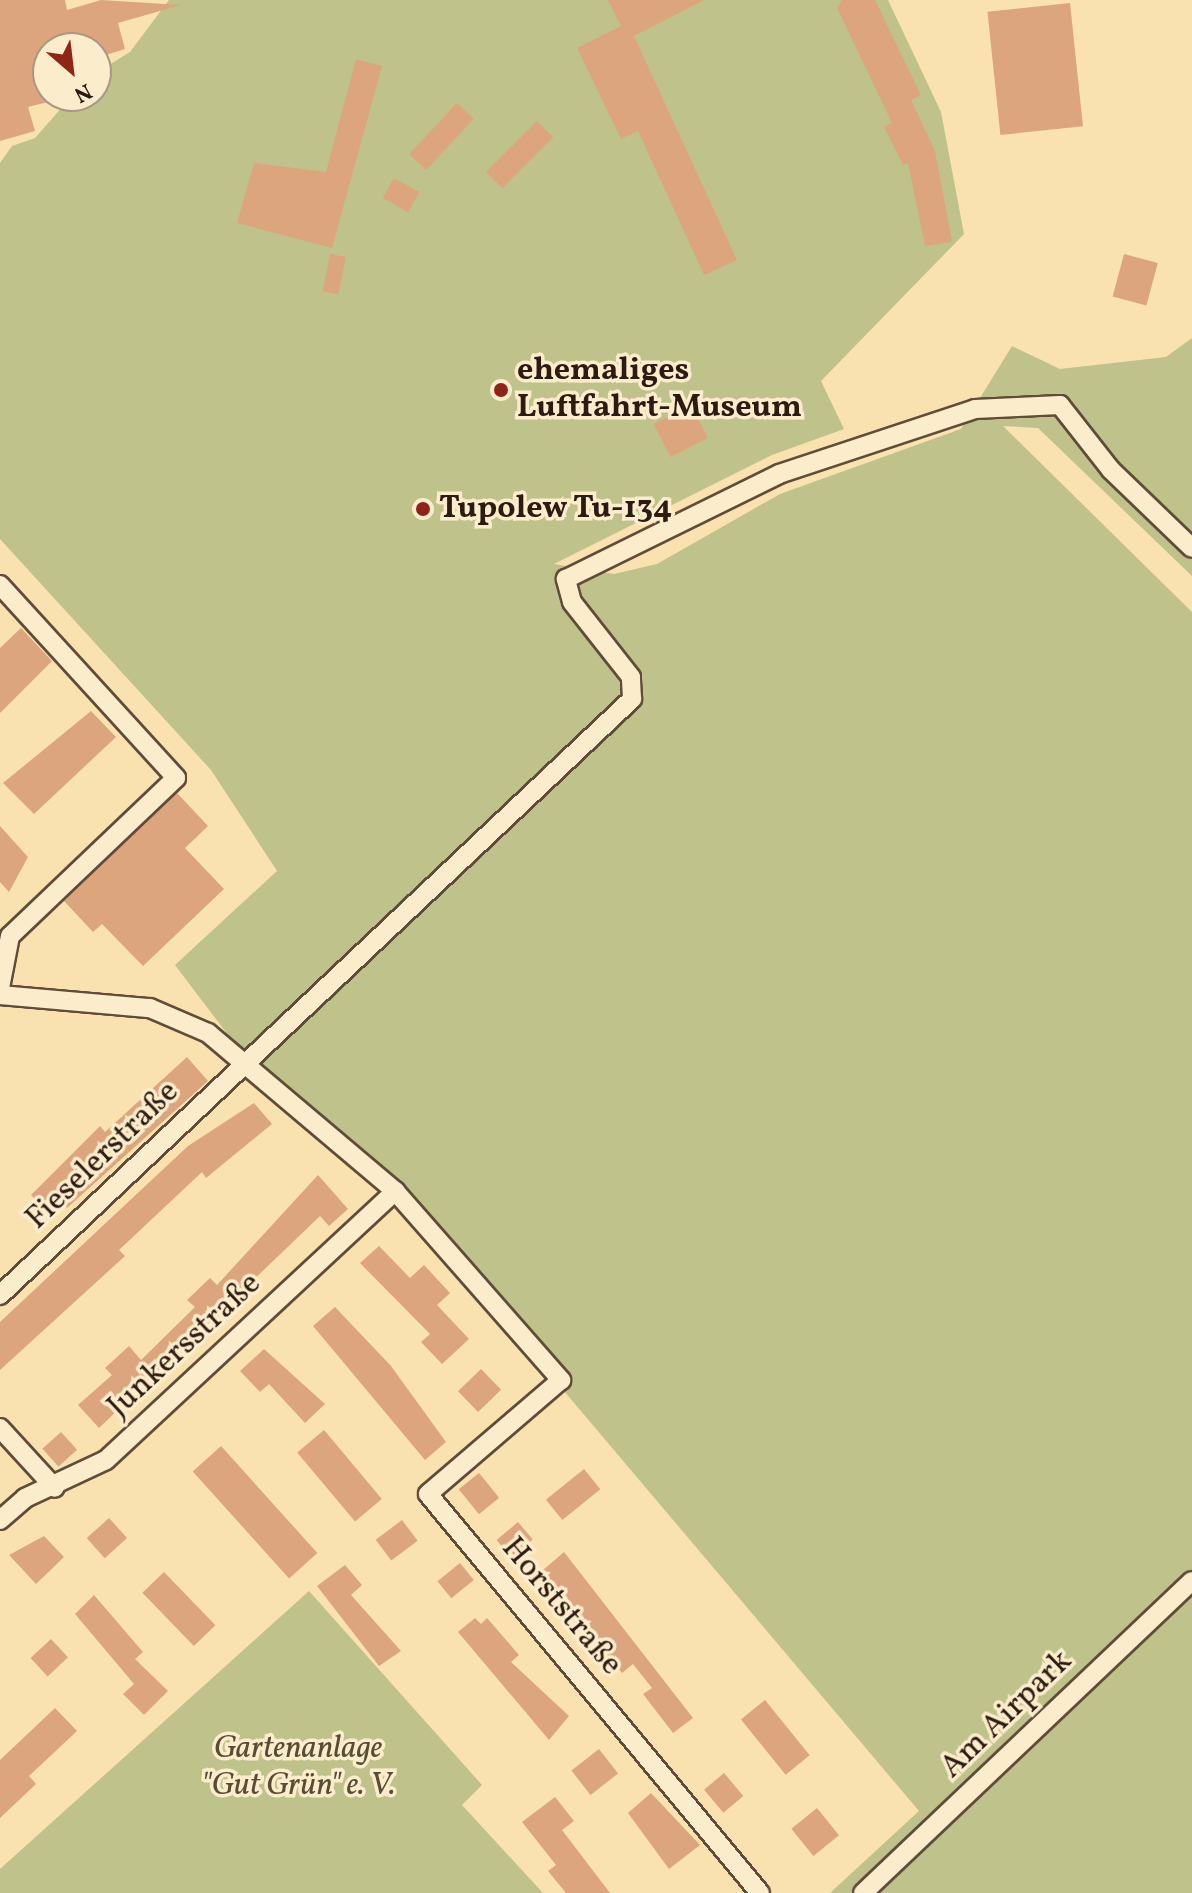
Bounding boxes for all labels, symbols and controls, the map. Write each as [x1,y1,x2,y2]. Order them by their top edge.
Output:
north arrow [32,32,112,112]
text: N [68,74,97,109]
place label: ehemaliges Luftfahrt-Museum [517,353,802,428]
marker: ehemaliges Luftfahrt-Museum [492,381,510,399]
place label: Tupolew Tu-134 [439,490,673,528]
marker: Tupolew Tu-134 [414,500,432,518]
street label: Fieselerstraße [19,1074,187,1238]
street label: Junkersstraße [100,1265,270,1427]
street label: Horststraße [492,1530,630,1684]
street label: Am Airpark [933,1643,1081,1787]
park label: Gartenanlage "Gut Grün" e. V. [201,1731,395,1806]

